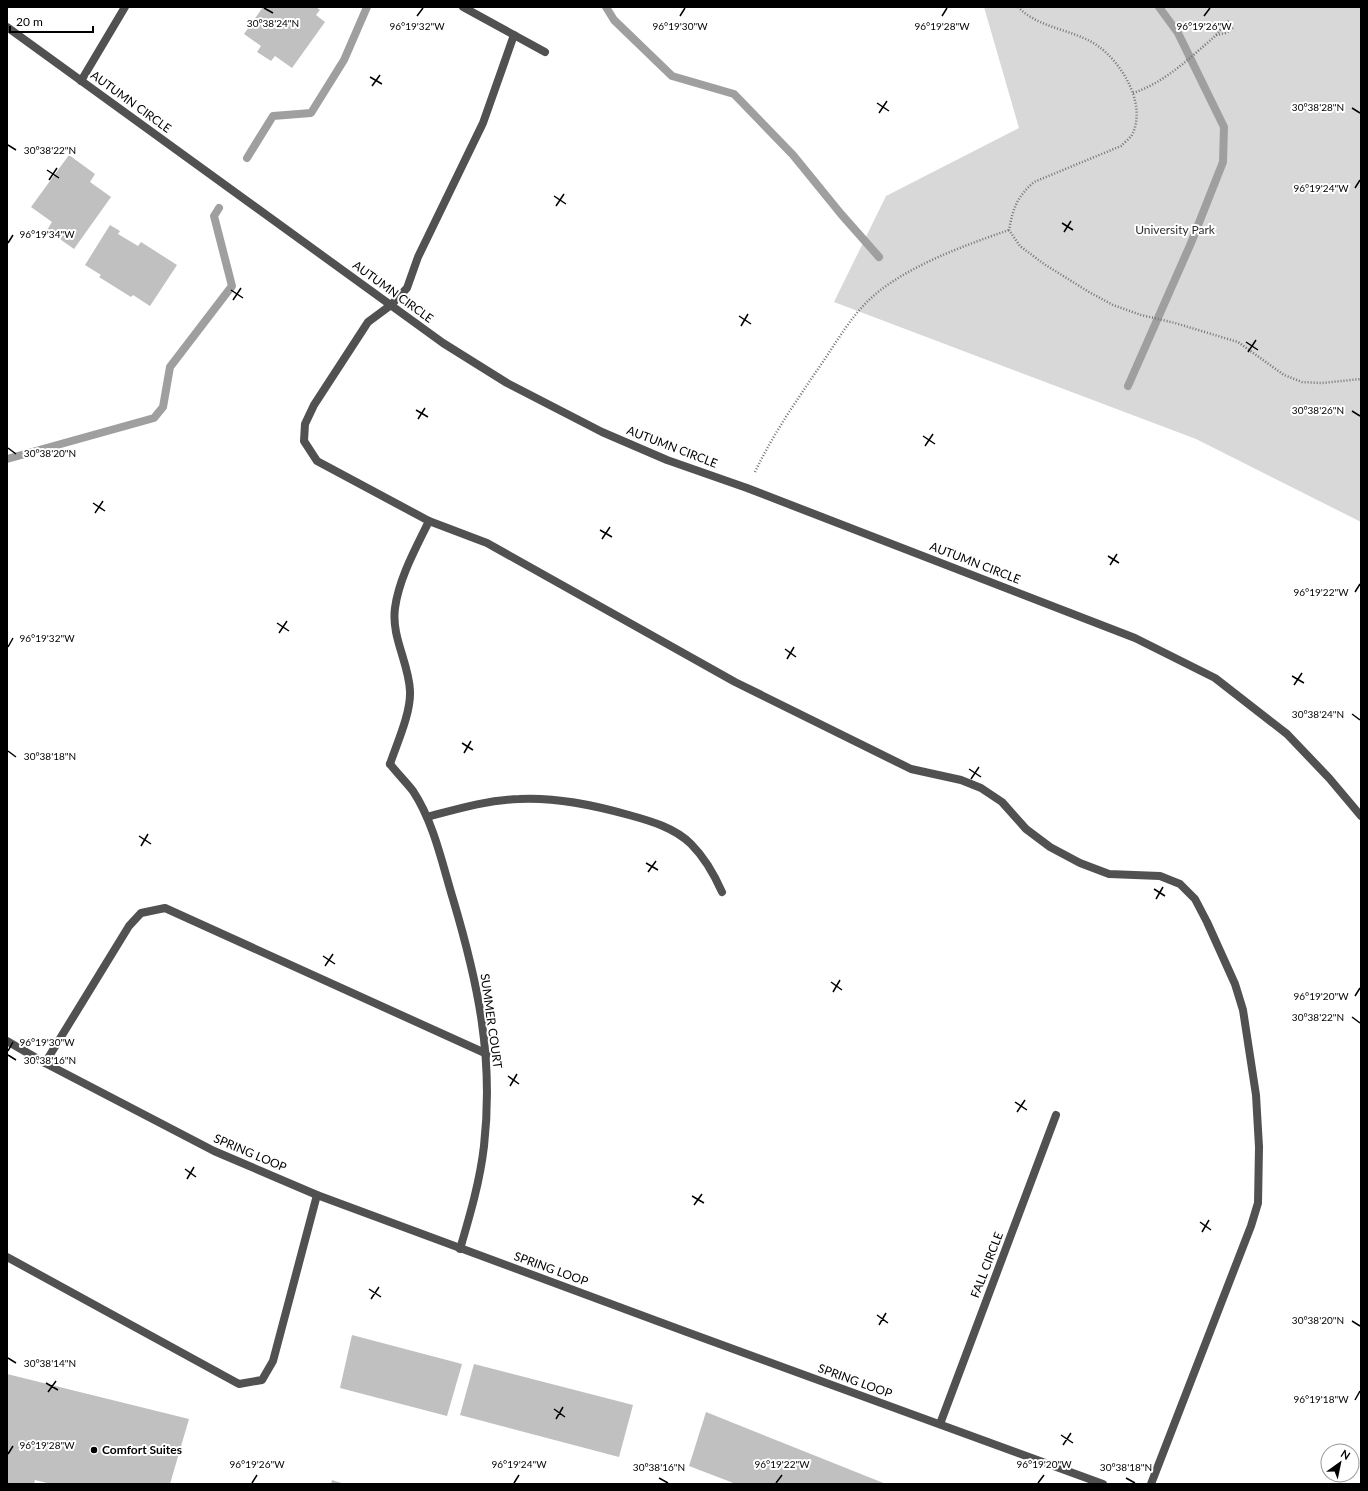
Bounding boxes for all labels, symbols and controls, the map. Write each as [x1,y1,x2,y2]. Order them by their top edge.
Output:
scale bar [10,8,93,34]
text: 20 m [16,14,43,29]
text: 30°38'24"N [247,17,299,29]
text: 96°19'32"W [389,20,445,32]
text: 96°19'30"W [652,20,708,32]
text: 96°19'28"W [914,20,970,32]
text: 96°19'26"W [1176,20,1232,32]
street label: AUTUMN CIRCLE [88,67,175,136]
text: 30°38'28"N [1292,101,1344,113]
text: 30°38'22"N [24,144,76,156]
text: 96°19'24"W [1293,182,1349,194]
park label: University Park [1135,222,1216,237]
text: 96°19'34"W [19,228,75,240]
street label: AUTUMN CIRCLE [350,257,437,326]
text: 30°38'26"N [1292,404,1344,416]
street label: AUTUMN CIRCLE [625,422,720,471]
text: 30°38'20"N [24,447,76,459]
street label: AUTUMN CIRCLE [928,538,1023,587]
text: 96°19'22"W [1293,586,1349,598]
text: 96°19'32"W [19,632,75,644]
text: 30°38'24"N [1292,708,1344,720]
text: 30°38'18"N [24,750,76,762]
street label: SUMMER COURT [477,972,506,1069]
text: 96°19'20"W [1293,990,1349,1002]
text: 30°38'22"N [1292,1011,1344,1023]
text: 96°19'30"W [19,1036,75,1048]
text: 30°38'16"N [24,1054,76,1066]
street label: SPRING LOOP [211,1130,289,1175]
street label: FALL CIRCLE [967,1230,1006,1300]
street label: SPRING LOOP [512,1248,590,1289]
text: 30°38'20"N [1292,1314,1344,1326]
text: 30°38'14"N [24,1357,76,1369]
street label: SPRING LOOP [816,1360,894,1401]
text: 96°19'18"W [1293,1393,1349,1405]
text: 96°19'28"W [19,1439,75,1451]
place label: Comfort Suites [102,1442,182,1457]
north arrow [1320,1443,1360,1483]
marker: Comfort Suites [89,1445,99,1455]
text: N [1339,1446,1353,1462]
text: 96°19'26"W [229,1458,285,1470]
text: 96°19'24"W [491,1458,547,1470]
text: 96°19'22"W [754,1458,810,1470]
text: 96°19'20"W [1016,1458,1072,1470]
text: 30°38'16"N [633,1461,685,1473]
text: 30°38'18"N [1100,1461,1152,1473]

